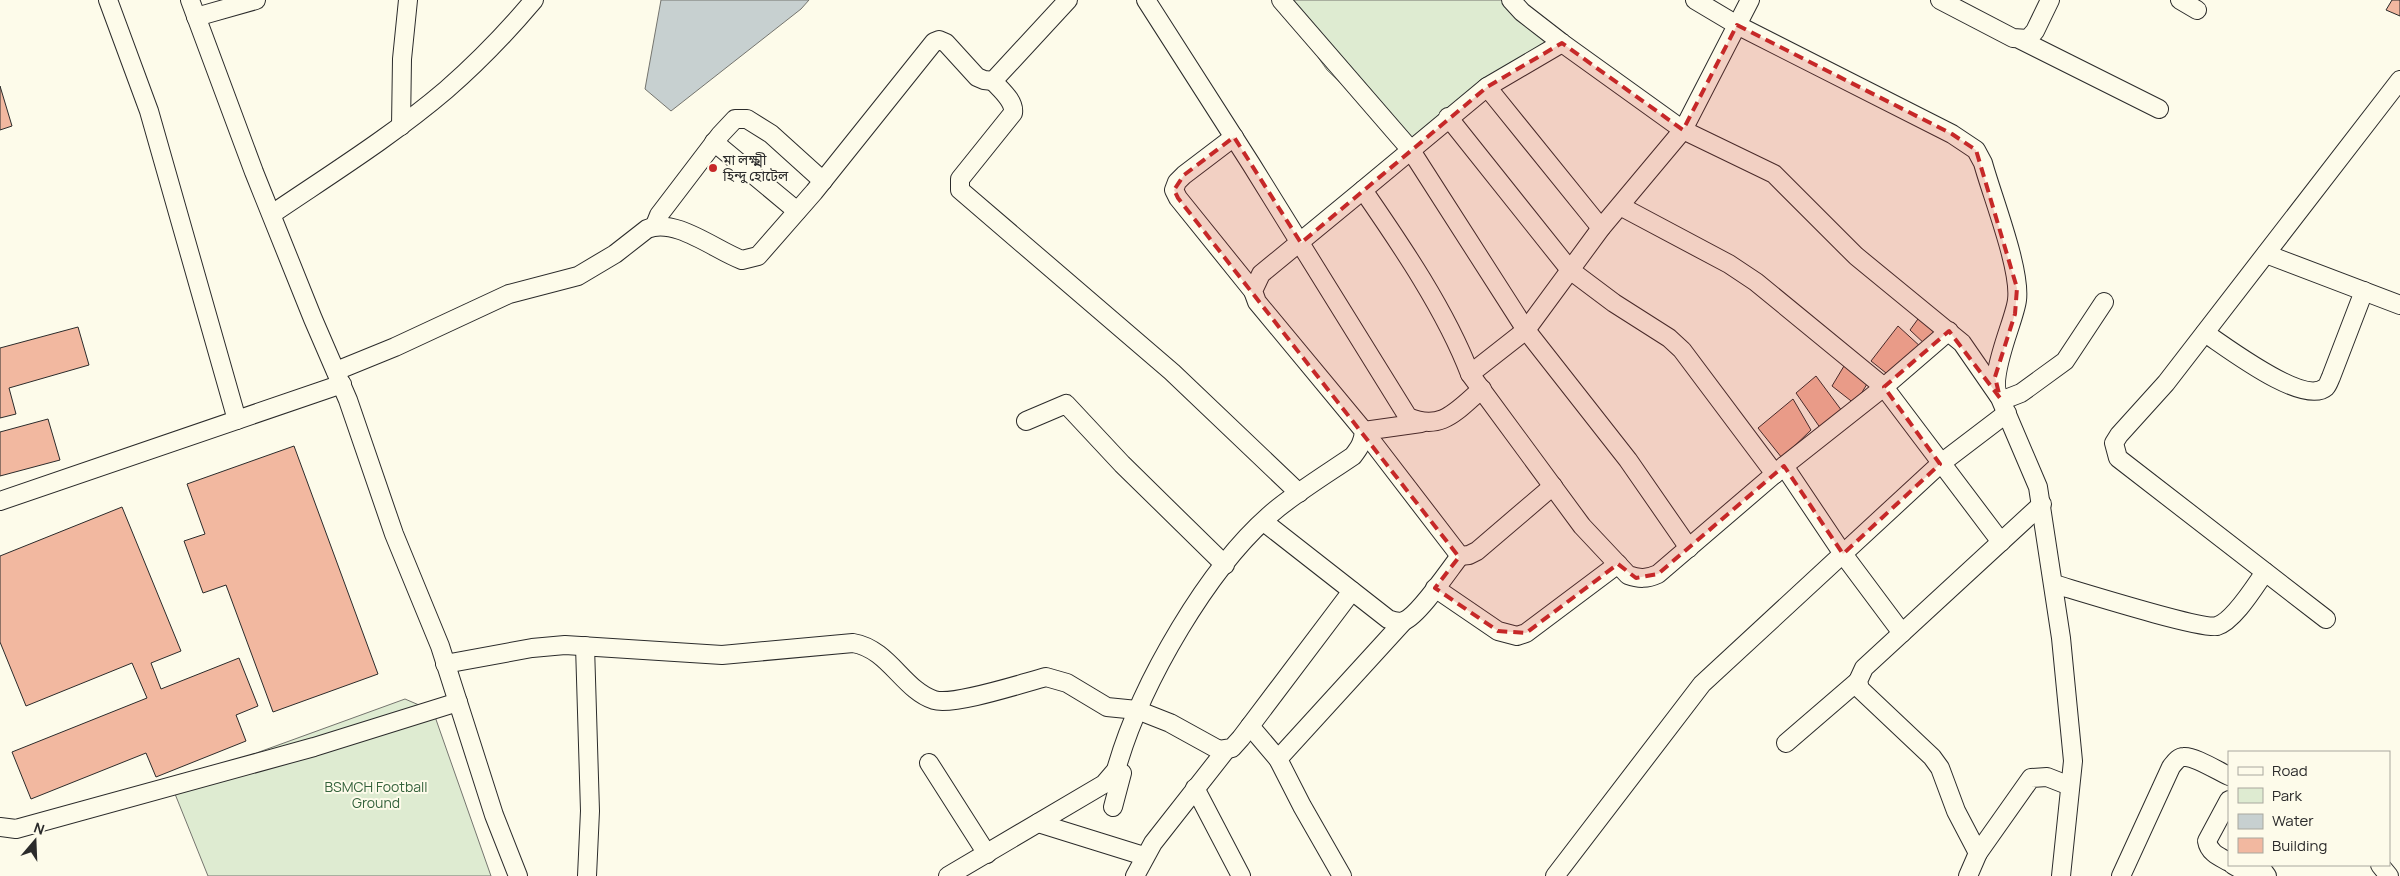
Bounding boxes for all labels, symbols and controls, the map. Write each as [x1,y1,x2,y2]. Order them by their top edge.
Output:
place label: মা লক্ষ্মী হিন্দু হোটেল [722,150,789,185]
marker: মা লক্ষ্মী হিন্দু হোটেল [707,162,719,174]
legend [2228,751,2390,866]
text: Road [2272,760,2308,781]
park label: BSMCH Football Ground [325,777,428,812]
text: Park [2272,785,2302,806]
text: Water [2272,810,2314,831]
north arrow [10,816,60,866]
text: N [32,818,47,839]
text: Building [2272,835,2327,856]

